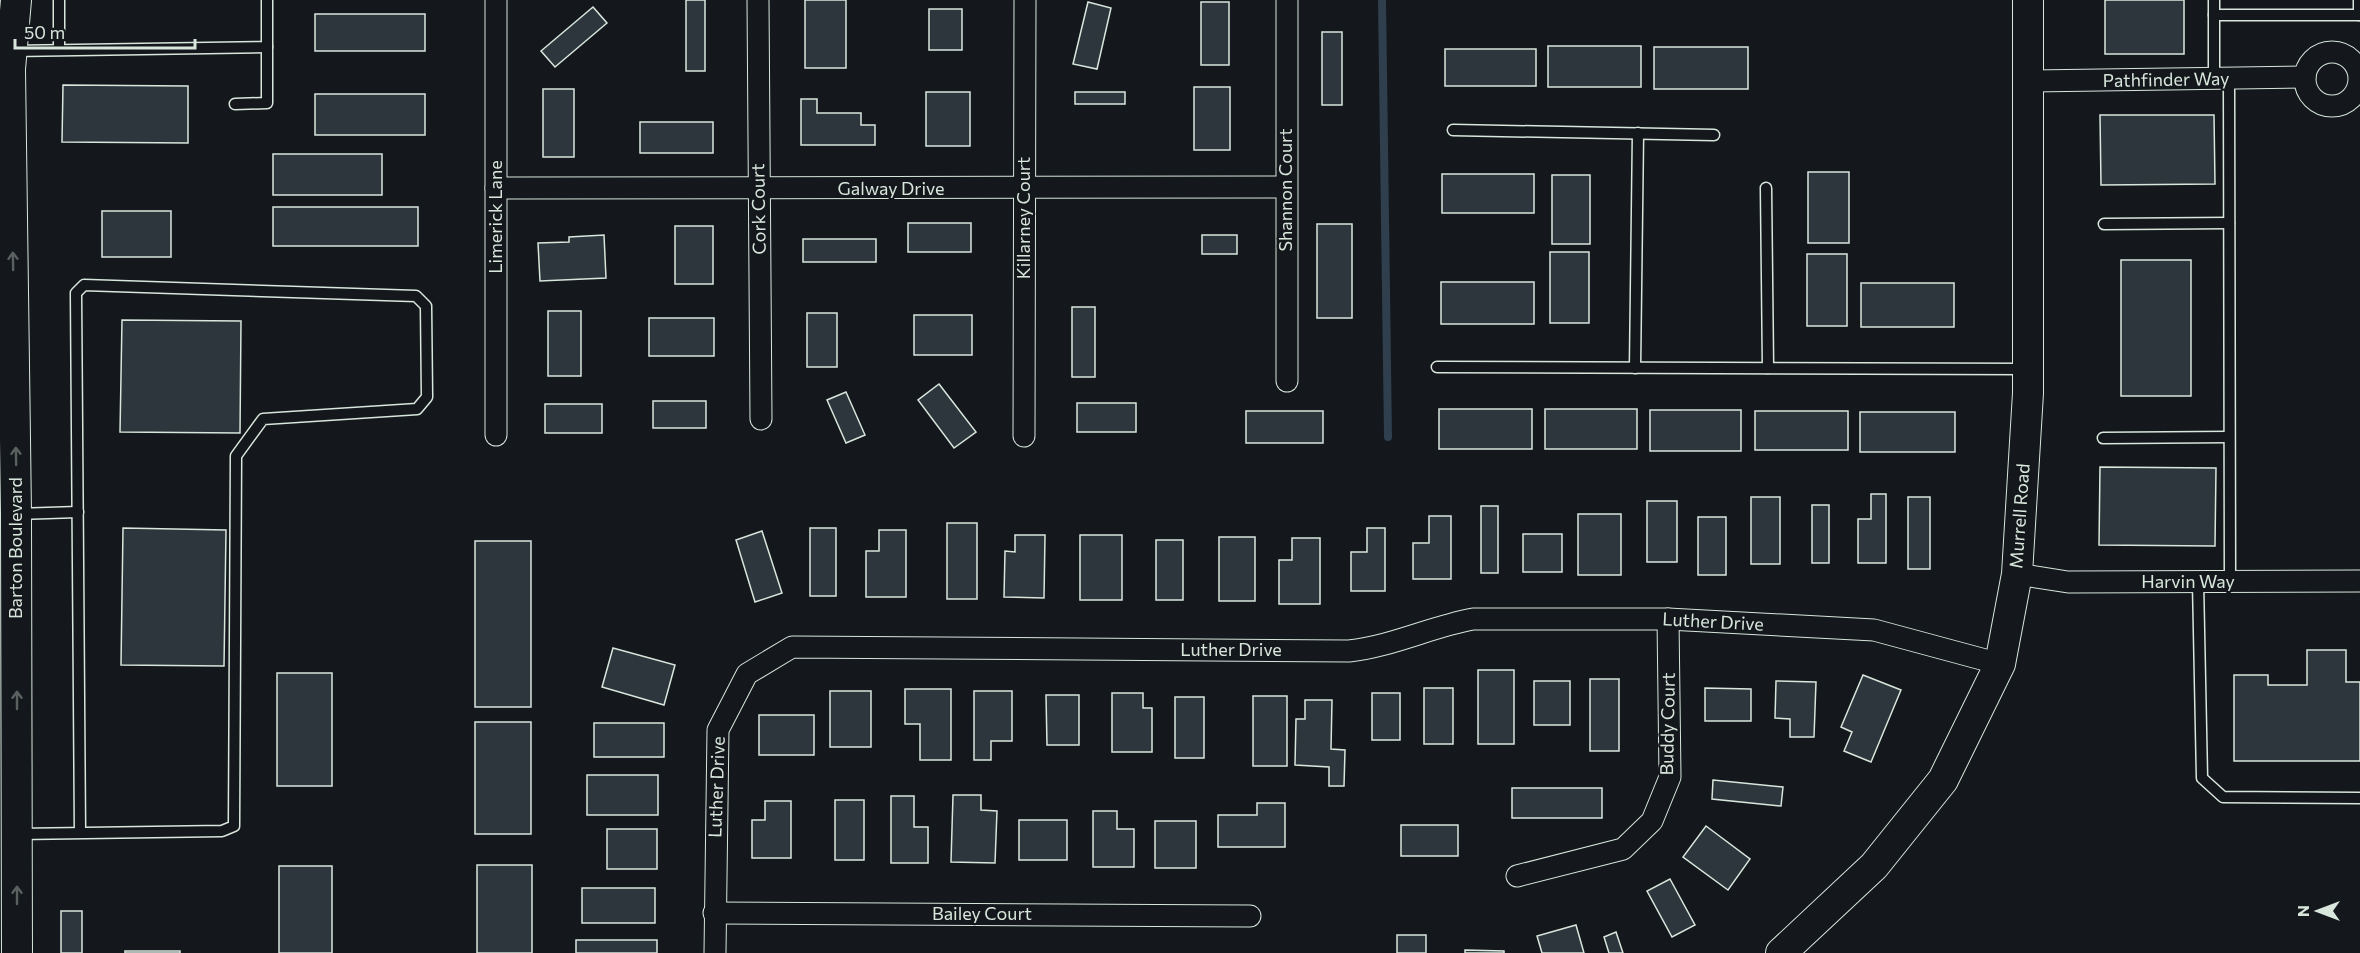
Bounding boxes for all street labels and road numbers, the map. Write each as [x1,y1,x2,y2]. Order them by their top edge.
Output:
street label: Pathfinder Way [2102,67,2230,91]
street label: Shannon Court [1274,128,1296,252]
street label: Killarney Court [1012,157,1034,279]
street label: Limerick Lane [484,160,506,274]
street label: Cork Court [746,163,770,255]
street label: Galway Drive [838,177,944,199]
street label: Murrell Road [2004,463,2034,569]
street label: Barton Boulevard [4,477,26,619]
street label: Harvin Way [2141,570,2235,592]
street label: Luther Drive [1662,607,1764,635]
street label: Luther Drive [1180,638,1282,660]
street label: Buddy Court [1655,672,1679,776]
street label: Luther Drive [703,736,729,838]
street label: Bailey Court [932,902,1032,924]

